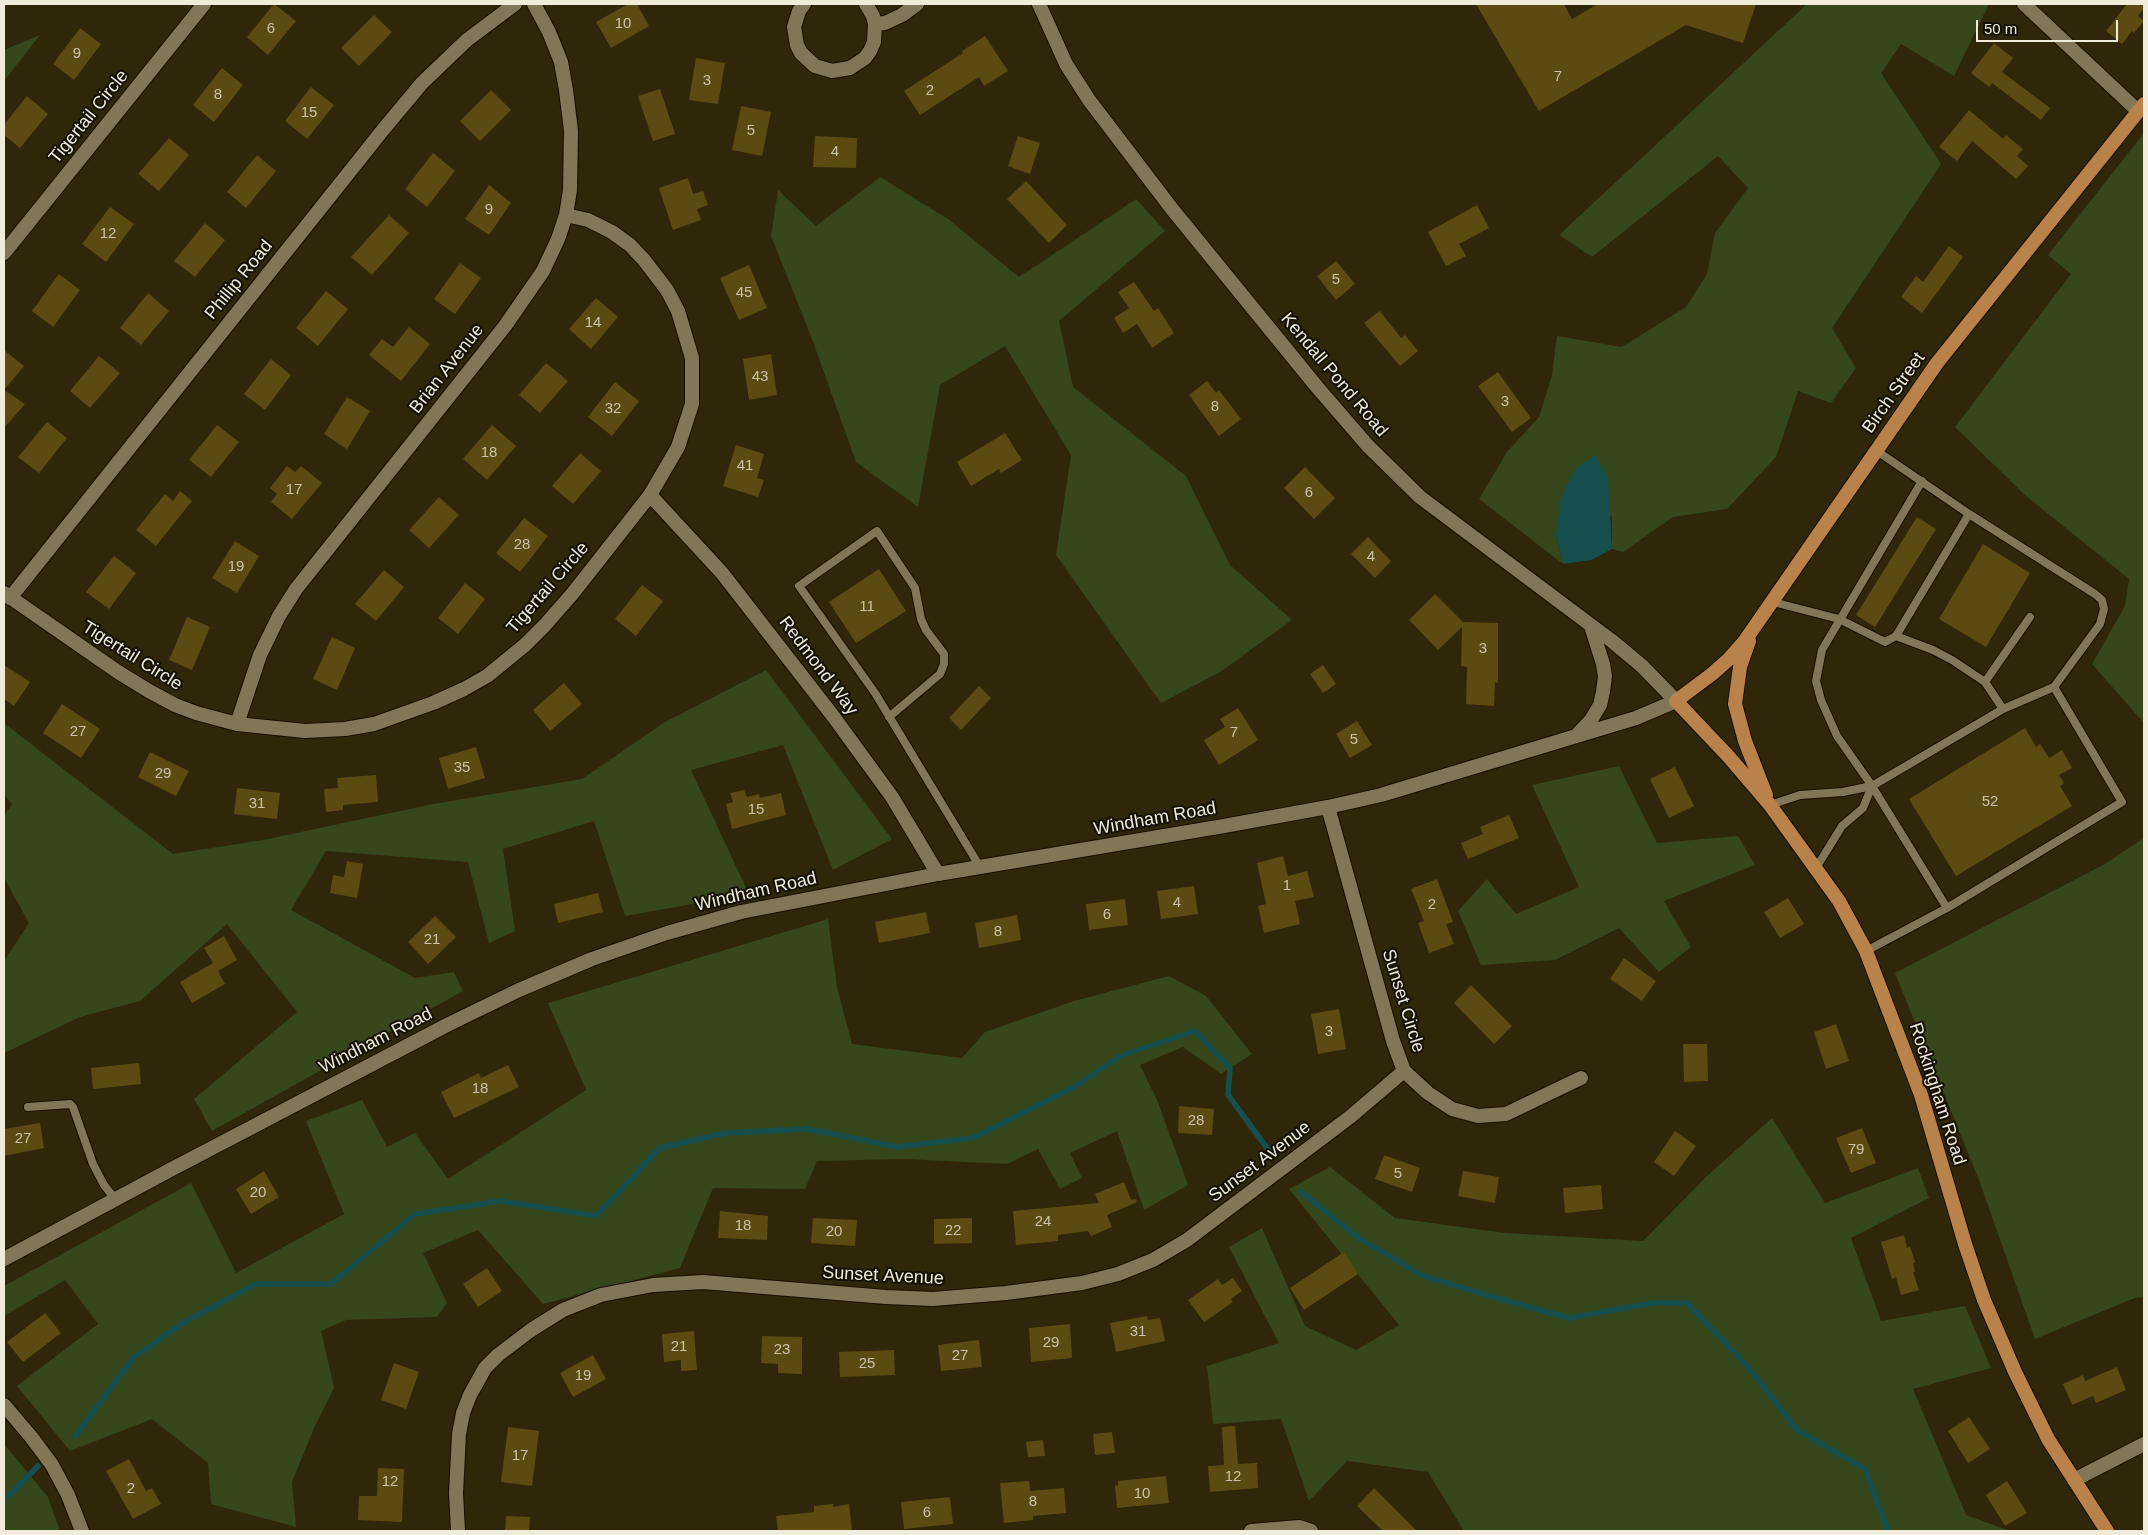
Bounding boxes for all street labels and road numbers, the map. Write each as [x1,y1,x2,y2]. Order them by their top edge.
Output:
street label: Tigertail Circle [45,66,133,168]
street label: Phillip Road [200,236,278,324]
street label: Kendall Pond Road [1276,309,1392,441]
street label: Brian Avenue [405,320,489,418]
street label: Birch Street [1858,348,1930,438]
street label: Tigertail Circle [502,538,594,638]
street label: Redmond Way [774,612,862,720]
street label: Tigertail Circle [78,617,186,695]
street label: Windham Road [1092,798,1218,840]
street label: Windham Road [693,868,819,916]
street label: Sunset Circle [1377,947,1429,1055]
street label: Windham Road [316,1003,436,1079]
street label: Rockingham Road [1904,1020,1970,1168]
street label: Sunset Avenue [1205,1117,1315,1207]
street label: Sunset Avenue [822,1262,944,1290]

